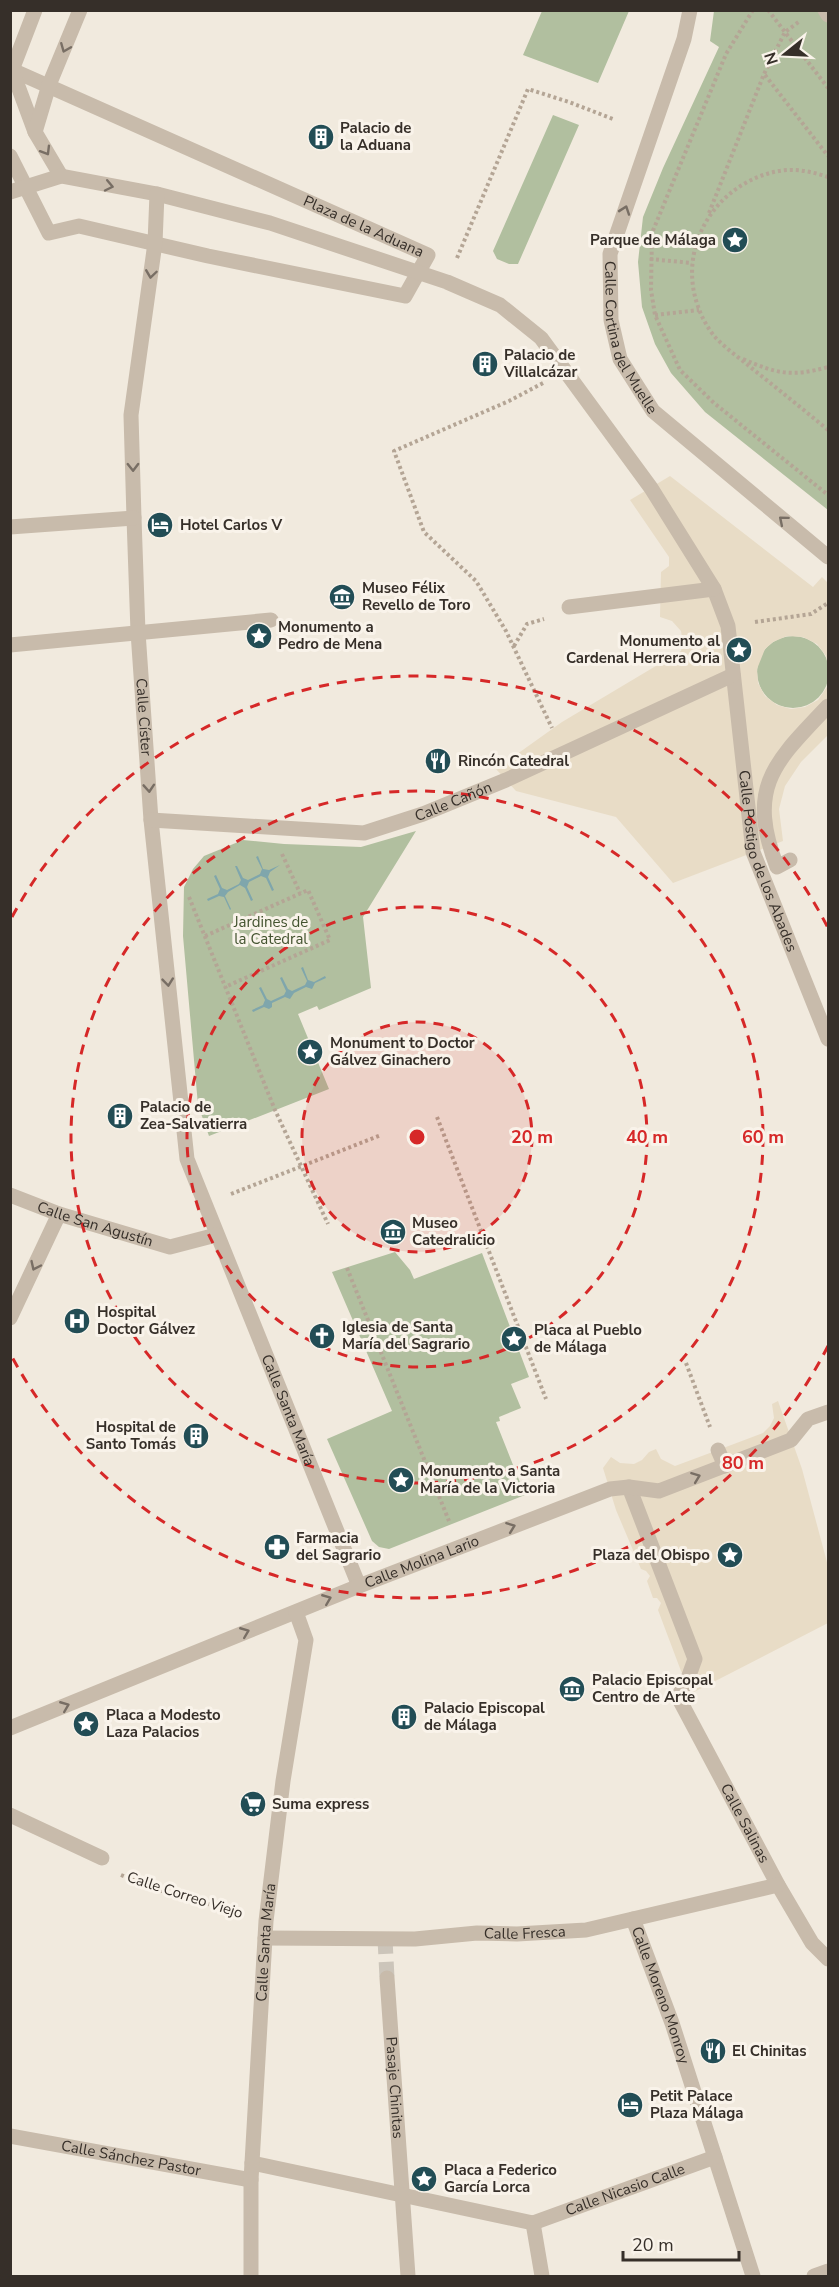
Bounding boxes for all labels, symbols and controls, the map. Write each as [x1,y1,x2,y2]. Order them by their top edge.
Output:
north arrow [755,24,815,84]
one-way arrow [59,42,72,53]
text: N [759,49,784,67]
place label: Palacio de la Aduana [340,118,411,155]
building icon: Palacio de la Aduana [306,122,336,152]
one-way arrow [39,145,51,155]
one-way arrow [103,179,113,192]
street label: Plaza de la Aduana [300,191,427,262]
one-way arrow [617,205,630,216]
place icon: Parque de Málaga [720,225,750,255]
place label: Parque de Málaga [590,230,716,250]
street label: Calle Cortina del Muelle [600,261,662,418]
one-way arrow [145,269,157,278]
place label: Palacio de Villalcázar [503,345,577,382]
building icon: Palacio de Villalcázar [470,349,500,379]
one-way arrow [126,463,139,472]
hotel icon: Hotel Carlos V [145,510,175,540]
place label: Hotel Carlos V [180,515,283,535]
one-way arrow [779,516,790,527]
place label: Museo Félix Revello de Toro [362,578,471,615]
museum icon: Museo Félix Revello de Toro [327,582,357,612]
place label: Monumento a Pedro de Mena [278,617,382,654]
place icon: Monumento a Pedro de Mena [244,621,274,651]
place label: Monumento al Cardenal Herrera Oria [566,631,720,668]
place icon: Monumento al Cardenal Herrera Oria [724,635,754,665]
street label: Calle Císter [131,677,157,757]
restaurant icon: Rincón Catedral [423,746,453,776]
place label: Rincón Catedral [458,751,569,771]
street label: Calle Postigo de los Abades [734,769,802,955]
street label: Calle Cañón [412,777,495,826]
one-way arrow [142,783,155,792]
park label: Jardines de la Catedral [233,912,308,949]
one-way arrow [161,977,173,986]
place label: Monument to Doctor Gálvez Ginachero [330,1033,475,1070]
place icon: Monument to Doctor Gálvez Ginachero [295,1037,325,1067]
place label: Palacio de Zea-Salvatierra [140,1097,247,1134]
building icon: Palacio de Zea-Salvatierra [105,1101,135,1131]
text: 20 m [511,1125,553,1149]
text: 40 m [626,1125,668,1149]
text: 60 m [742,1125,784,1149]
centre of rings [407,1127,427,1147]
street label: Calle San Agustín [34,1196,156,1251]
place label: Museo Catedralicio [412,1213,495,1250]
museum icon: Museo Catedralicio [378,1217,408,1247]
one-way arrow [30,1260,42,1271]
place label: Hospital Doctor Gálvez [97,1302,195,1339]
hospital icon: Hospital Doctor Gálvez [62,1306,92,1336]
place label: Iglesia de Santa María del Sagrario [342,1317,471,1354]
place label: Placa al Pueblo de Málaga [534,1320,642,1357]
church icon: Iglesia de Santa María del Sagrario [307,1321,337,1351]
place icon: Placa al Pueblo de Málaga [499,1324,529,1354]
street label: Calle Santa María [257,1351,320,1469]
place label: Hospital de Santo Tomás [86,1417,176,1454]
building icon: Hospital de Santo Tomás [181,1421,211,1451]
text: 80 m [722,1451,764,1475]
place label: Monumento a Santa María de la Victoria [420,1461,560,1498]
place icon: Monumento a Santa María de la Victoria [386,1465,416,1495]
one-way arrow [690,1472,701,1484]
one-way arrow [505,1522,516,1534]
place label: Farmacia del Sagrario [296,1528,381,1565]
street label: Calle Molina Lario [362,1531,482,1593]
pharmacy icon: Farmacia del Sagrario [262,1532,292,1562]
place icon: Plaza del Obispo [715,1540,745,1570]
place label: Plaza del Obispo [592,1545,710,1565]
one-way arrow [321,1594,332,1606]
one-way arrow [239,1627,250,1639]
place label: Palacio Episcopal Centro de Arte [592,1670,713,1707]
museum icon: Palacio Episcopal Centro de Arte [557,1674,587,1704]
place label: Palacio Episcopal de Málaga [424,1698,545,1735]
one-way arrow [58,1701,69,1713]
building icon: Palacio Episcopal de Málaga [389,1702,419,1732]
place label: Placa a Modesto Laza Palacios [106,1705,221,1742]
place icon: Placa a Modesto Laza Palacios [71,1709,101,1739]
street label: Calle Salinas [716,1780,774,1866]
supermarket icon: Suma express [238,1789,268,1819]
place label: Suma express [272,1794,369,1814]
street label: Calle Correo Viejo [124,1867,246,1923]
street label: Calle Santa María [251,1882,281,2002]
street label: Calle Fresca [484,1921,566,1944]
street label: Calle Moreno Monroy [627,1924,694,2067]
street label: Pasaje Chinitas [381,2036,408,2139]
restaurant icon: El Chinitas [698,2036,728,2066]
place label: El Chinitas [732,2041,806,2061]
place label: Petit Palace Plaza Málaga [650,2086,744,2123]
hotel icon: Petit Palace Plaza Málaga [615,2090,645,2120]
street label: Calle Sánchez Pastor [60,2136,203,2181]
street label: Calle Nicasio Calle [563,2159,688,2220]
place label: Placa a Federico García Lorca [444,2160,557,2197]
place icon: Placa a Federico García Lorca [409,2164,439,2194]
scale bar [623,2224,738,2262]
text: 20 m [632,2233,674,2257]

